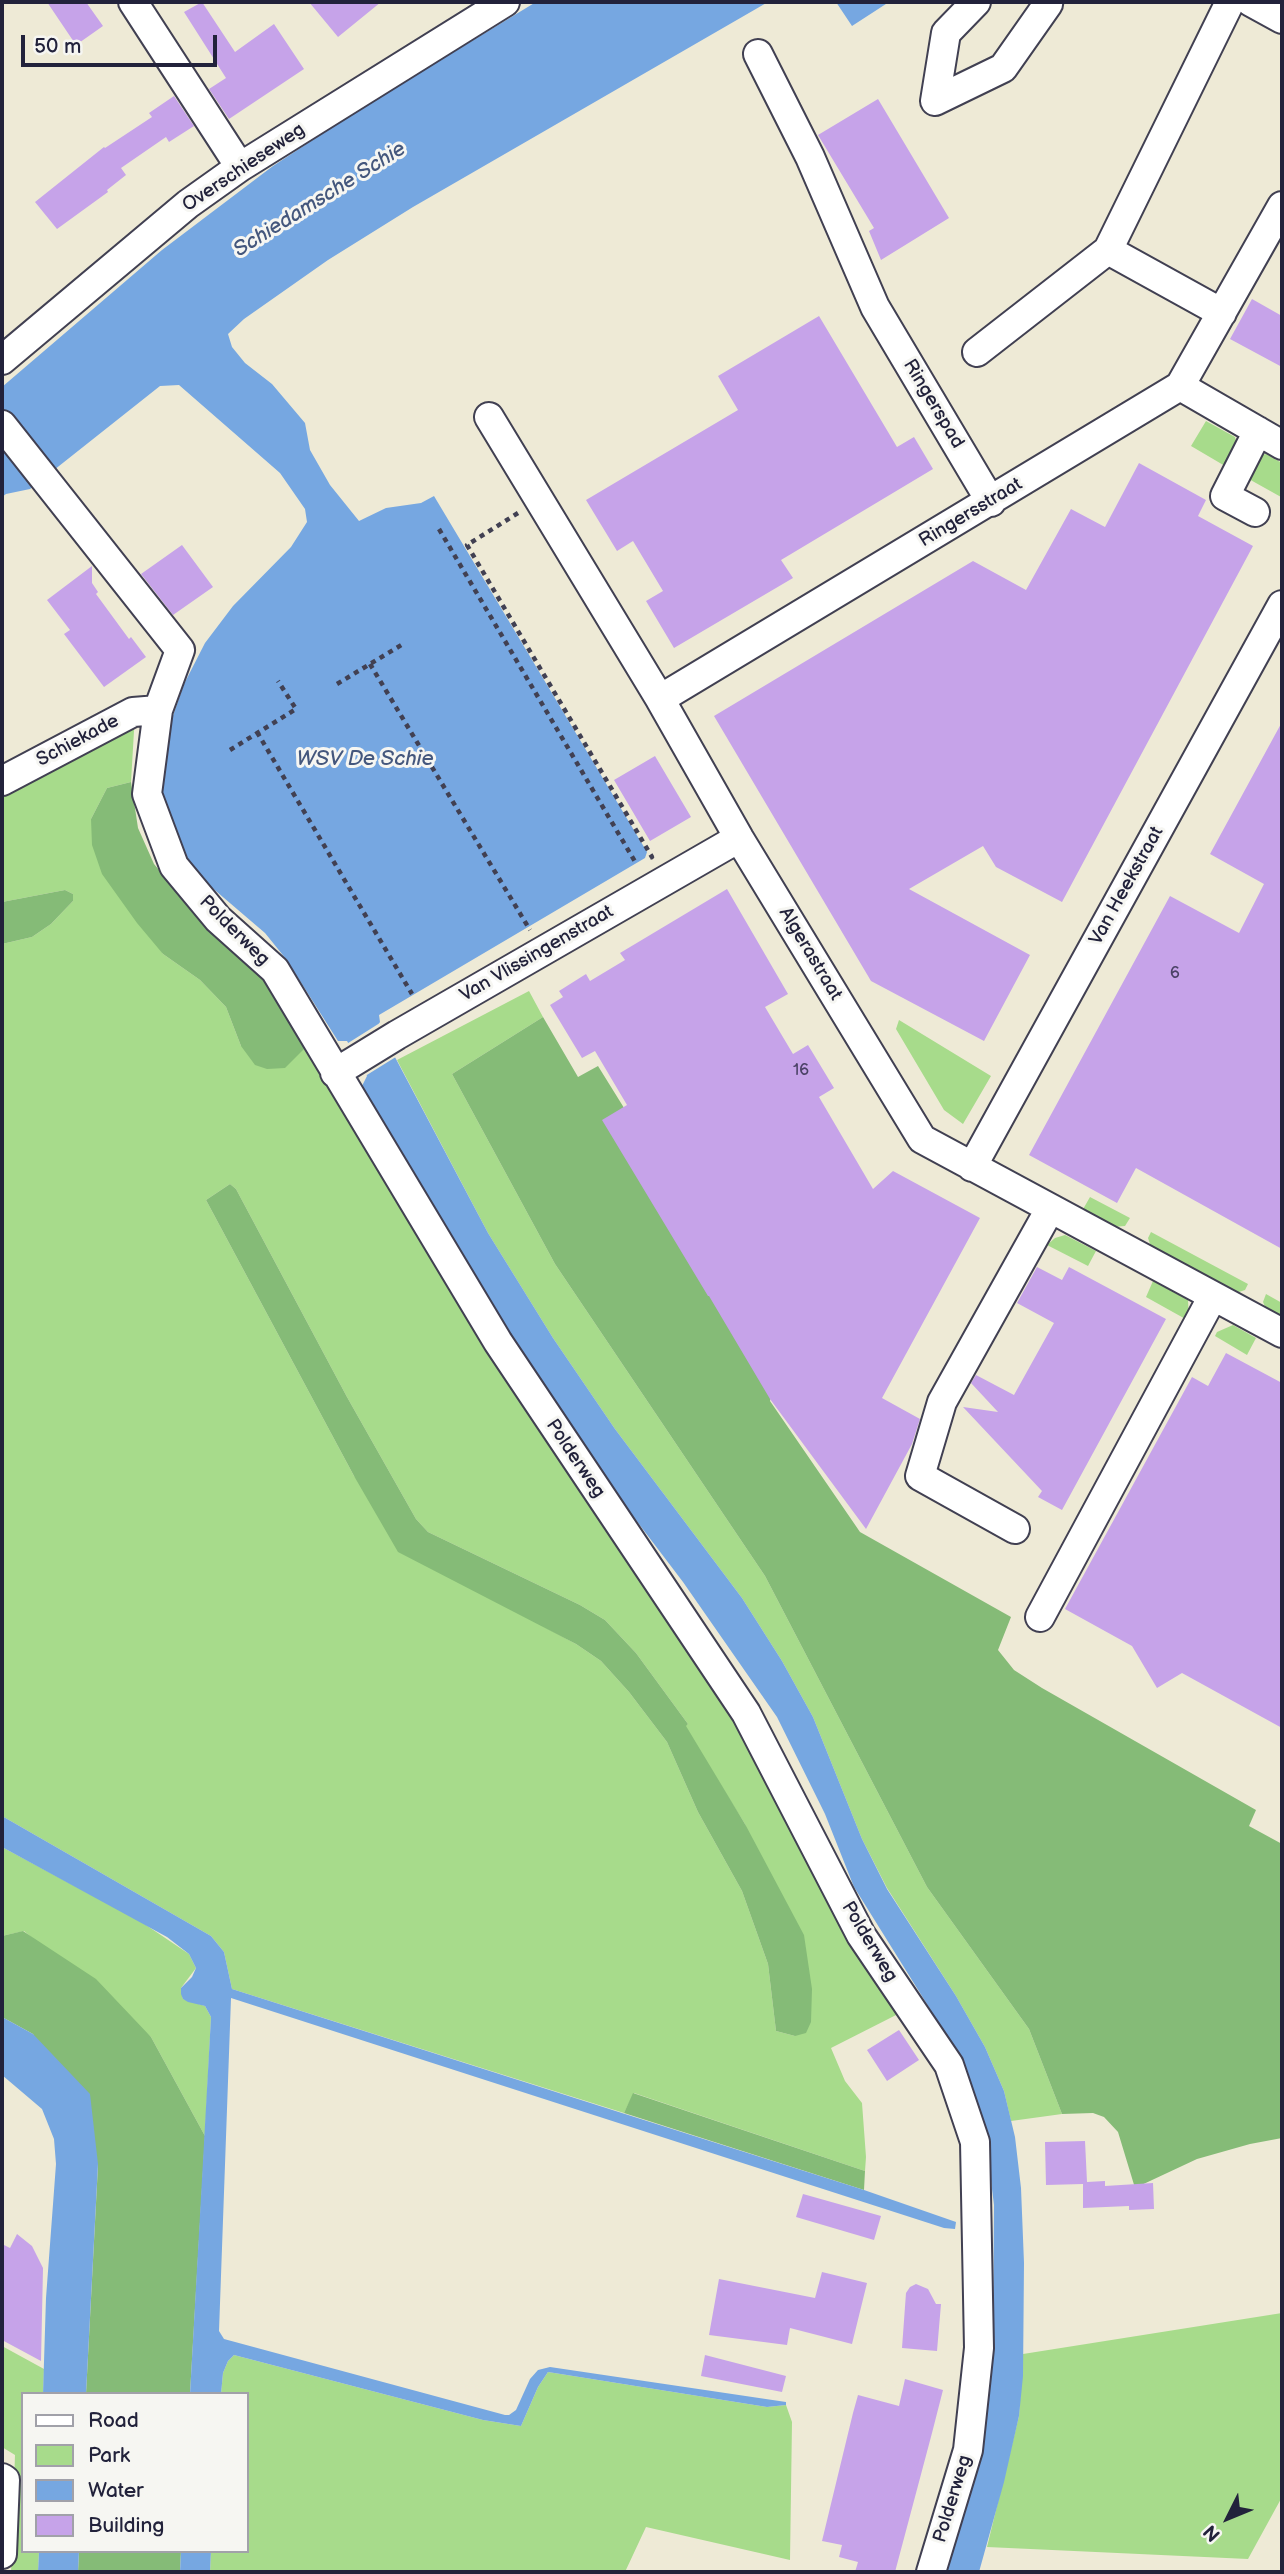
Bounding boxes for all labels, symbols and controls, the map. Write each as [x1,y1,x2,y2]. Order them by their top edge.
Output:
scale bar [24,21,220,65]
text: 50 m [34,34,81,59]
street label: Overschieseweg [178,119,310,217]
water label: Schiedamsche Schie [229,137,411,263]
street label: Ringerspad [898,355,968,453]
street label: Ringersstraat [915,473,1027,553]
street label: Schiekade [33,710,123,772]
water label: WSV De Schie [296,747,434,773]
street label: Van Heekstraat [1085,823,1169,949]
street label: Polderweg [194,891,274,971]
street label: Van Vlissingenstraat [456,901,618,1007]
street label: Algerastraat [773,903,847,1005]
house number: 6 [1170,964,1180,984]
house number: 16 [793,1061,809,1081]
street label: Polderweg [540,1415,610,1503]
street label: Polderweg [836,1898,902,1986]
legend [21,2392,248,2553]
text: Road [88,2408,139,2433]
text: Park [88,2443,130,2468]
street label: Polderweg [929,2453,977,2545]
text: Water [88,2478,144,2503]
north arrow [1193,2483,1263,2553]
text: Building [88,2513,164,2538]
text: N [1199,2520,1226,2546]

